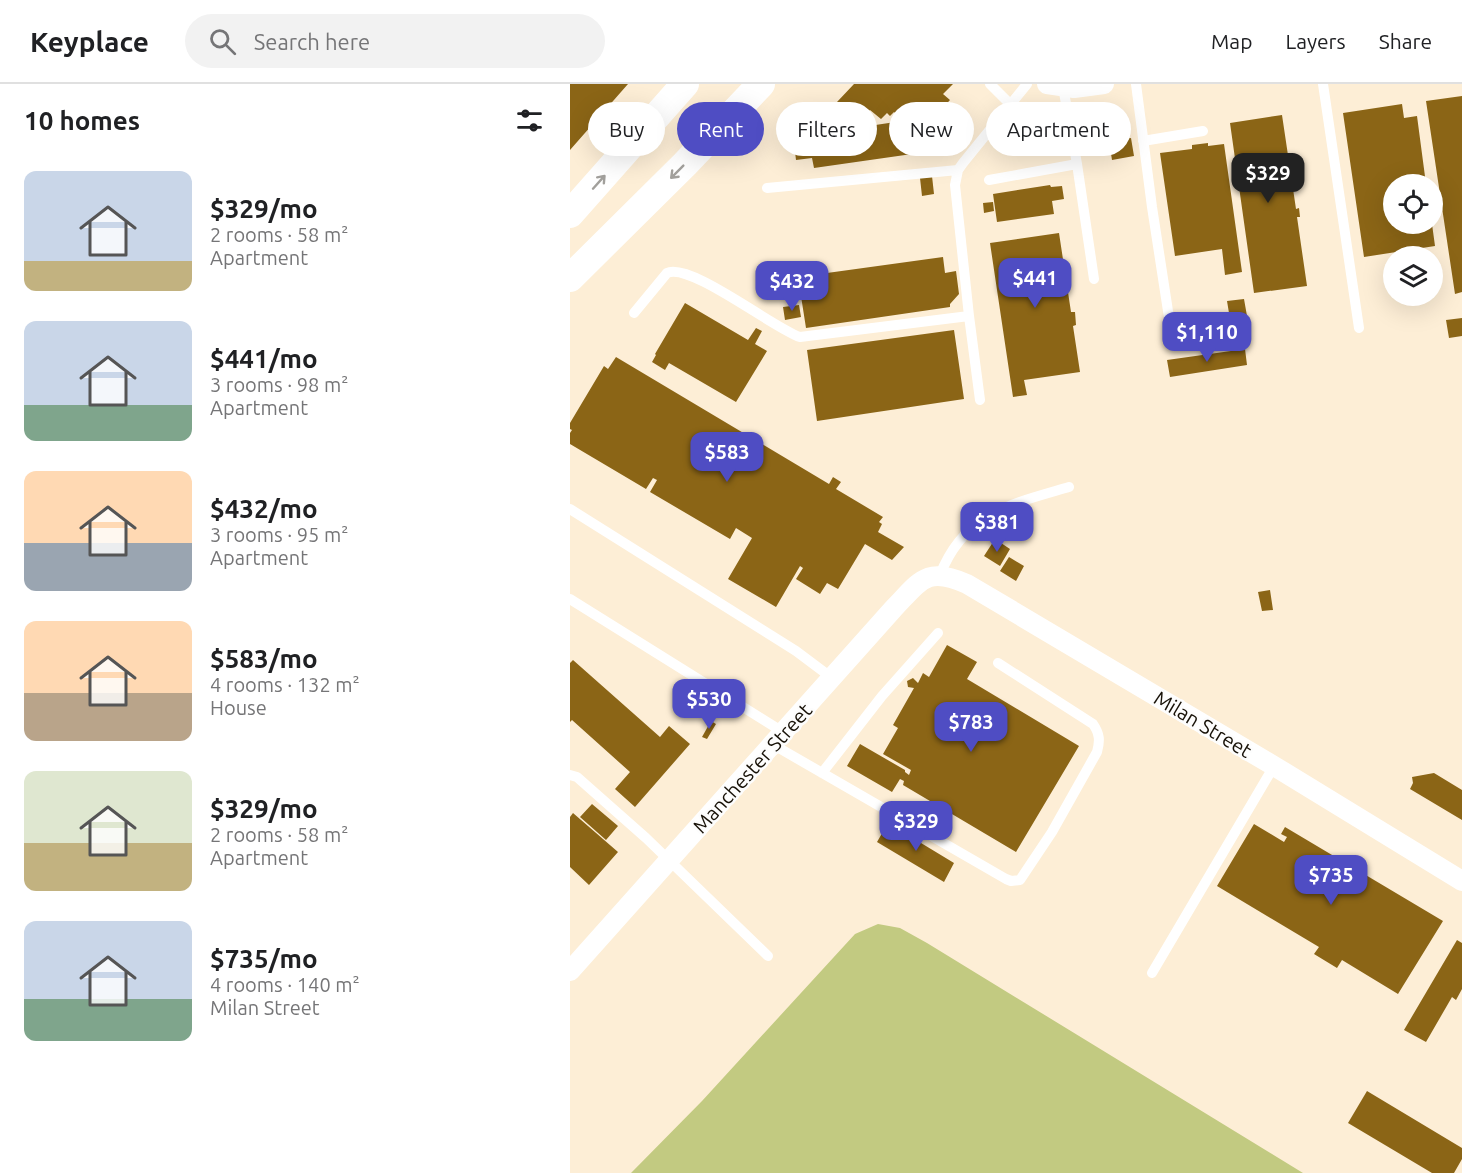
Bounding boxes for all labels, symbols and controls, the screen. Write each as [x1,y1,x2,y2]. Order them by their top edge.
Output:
search box [185,14,605,68]
icon: search [206,25,239,58]
text: Keyplace [30,26,149,57]
text: Search here [254,29,370,54]
text: Map [1211,29,1252,53]
text: Layers [1285,29,1346,53]
text: Share [1379,29,1432,53]
chip: Buy [588,102,665,156]
chip: Rent [677,102,764,156]
chip: Filters [776,102,877,156]
chip: New [889,102,974,156]
chip: Apartment [986,102,1131,156]
icon: filters [513,104,546,137]
text: 10 homes [24,106,140,135]
pin: $329 [1232,153,1304,204]
text: $329 [1245,161,1291,184]
one-way arrow [670,165,684,180]
map controls [1383,174,1443,306]
button: locate [1383,174,1443,234]
one-way arrow [592,175,606,190]
text: $329/mo [210,194,318,223]
icon: home [72,195,144,267]
text: 2 rooms · 58 m² [210,223,348,246]
text: Apartment [210,246,308,269]
button: layers [1383,246,1443,306]
pin: $441 [999,258,1071,309]
pin: $432 [756,261,828,312]
text: $441 [1012,266,1058,289]
text: $432 [769,269,815,292]
pin: $1,110 [1158,312,1256,363]
text: $1,110 [1176,320,1238,343]
text: $441/mo [210,344,318,373]
icon: home [72,345,144,417]
text: 3 rooms · 98 m² [210,373,348,396]
text: Apartment [210,396,308,419]
pin: $583 [691,432,763,483]
text: $583 [704,440,750,463]
text: $432/mo [210,494,318,523]
icon: home [72,495,144,567]
pin: $381 [961,502,1033,553]
text: $381 [974,510,1020,533]
text: 3 rooms · 95 m² [210,523,348,546]
text: Apartment [210,546,308,569]
text: $583/mo [210,644,318,673]
icon: home [72,645,144,717]
text: 4 rooms · 132 m² [210,673,360,696]
pin: $530 [673,679,745,730]
street label: Milan Street [1150,686,1256,762]
text: $530 [686,687,732,710]
text: House [210,696,267,719]
street label: Manchester Street [688,698,816,838]
pin: $783 [935,702,1007,753]
text: $783 [948,710,994,733]
text: $329/mo [210,794,318,823]
icon: home [72,795,144,867]
pin: $329 [880,801,952,852]
text: $329 [893,809,939,832]
text: 2 rooms · 58 m² [210,823,348,846]
text: Apartment [210,846,308,869]
pin: $735 [1295,855,1367,906]
text: $735 [1308,863,1354,886]
text: $735/mo [210,944,318,973]
icon: home [72,945,144,1017]
text: 4 rooms · 140 m² [210,973,360,996]
text: Milan Street [210,996,320,1019]

